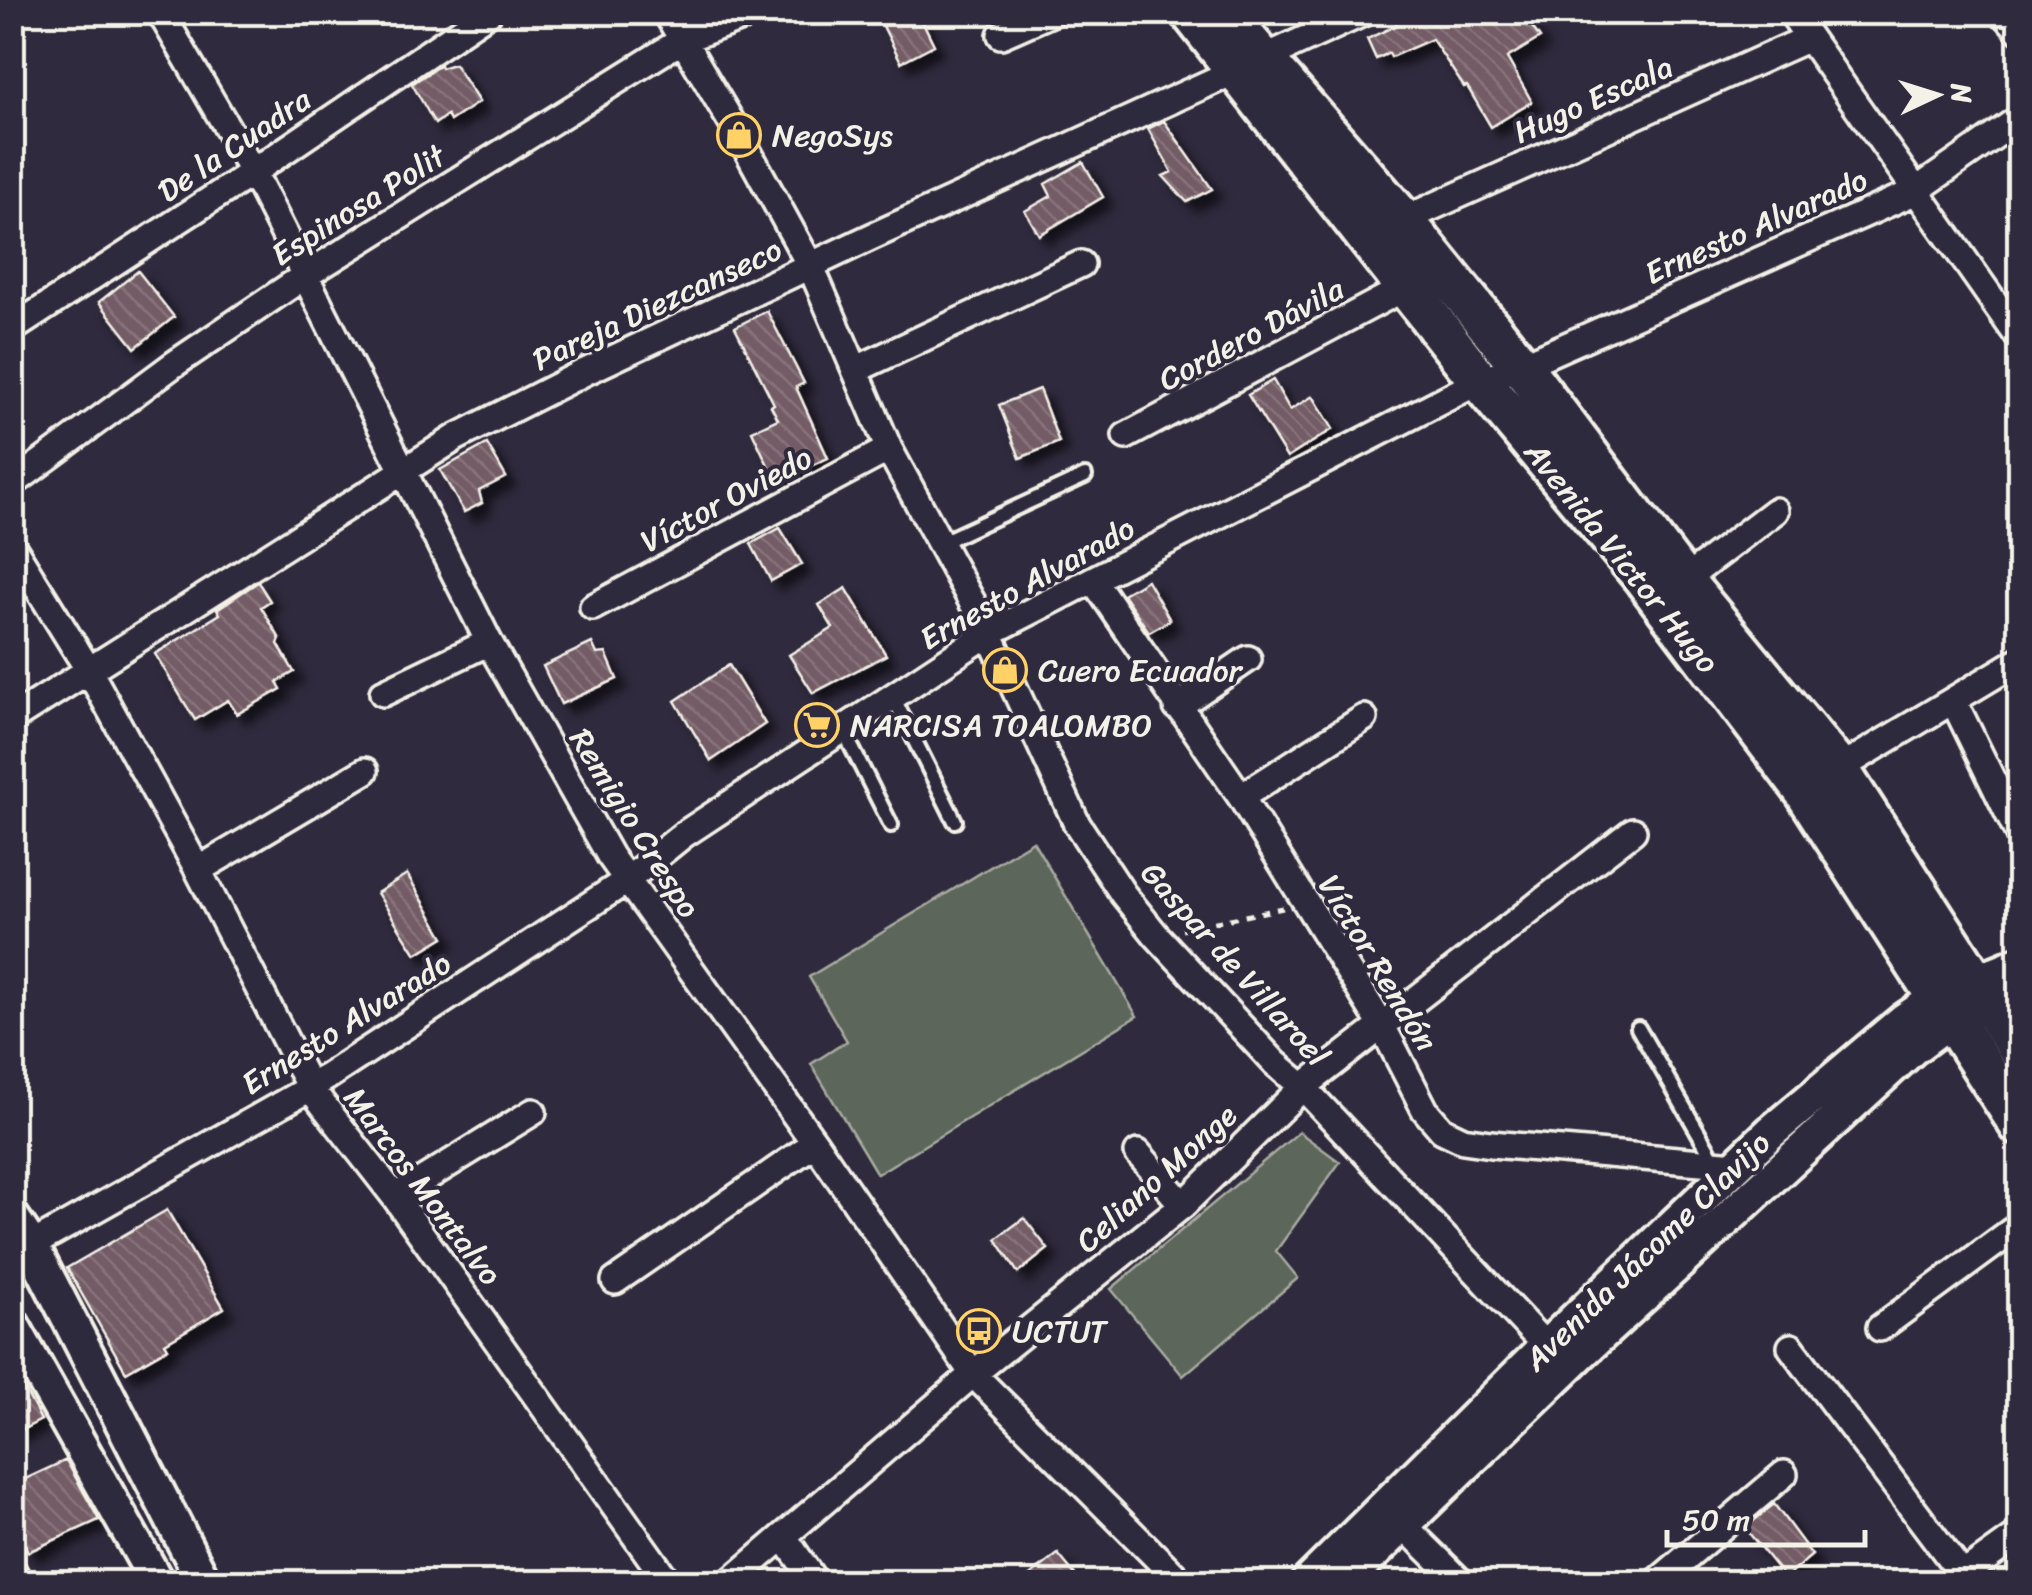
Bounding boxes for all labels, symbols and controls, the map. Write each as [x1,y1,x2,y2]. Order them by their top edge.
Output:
street label: Hugo Escala [1504,39,1683,160]
north arrow [1887,45,1987,145]
street label: De la Cuadra [145,72,324,218]
text: N [1936,81,1987,105]
place label: NegoSys [772,107,893,164]
shop icon: NegoSys [716,112,762,158]
street label: Espinosa Polit [259,128,458,282]
street label: Ernesto Alvarado [1635,152,1877,301]
street label: Pareja Diezcanseco [523,221,792,387]
street label: Cordero Dávila [1148,261,1356,408]
street label: Avenida Victor Hugo [1508,427,1734,687]
street label: Víctor Oviedo [630,430,823,569]
street label: Ernesto Alvarado [909,500,1146,666]
place label: Cuero Ecuador [1038,642,1243,699]
shop icon: Cuero Ecuador [982,647,1028,693]
place label: NARCISA TOALOMBO [850,697,1152,754]
supermarket icon: NARCISA TOALOMBO [794,702,840,748]
street label: Remigio Crespo [553,717,716,930]
street label: Gaspar de Villaroel [1126,848,1344,1082]
street label: Víctor Rendón [1302,863,1453,1063]
street label: Ernesto Alvarado [230,936,463,1111]
street label: Marcos Montalvo [328,1074,517,1299]
street label: Celiano Monge [1062,1089,1251,1268]
street label: Avenida Jácome Clavijo [1509,1117,1785,1386]
place label: UCTUT [1012,1303,1109,1360]
bus stop icon: UCTUT [956,1308,1002,1354]
scale bar [1667,1485,1864,1547]
text: 50 m [1682,1493,1750,1547]

